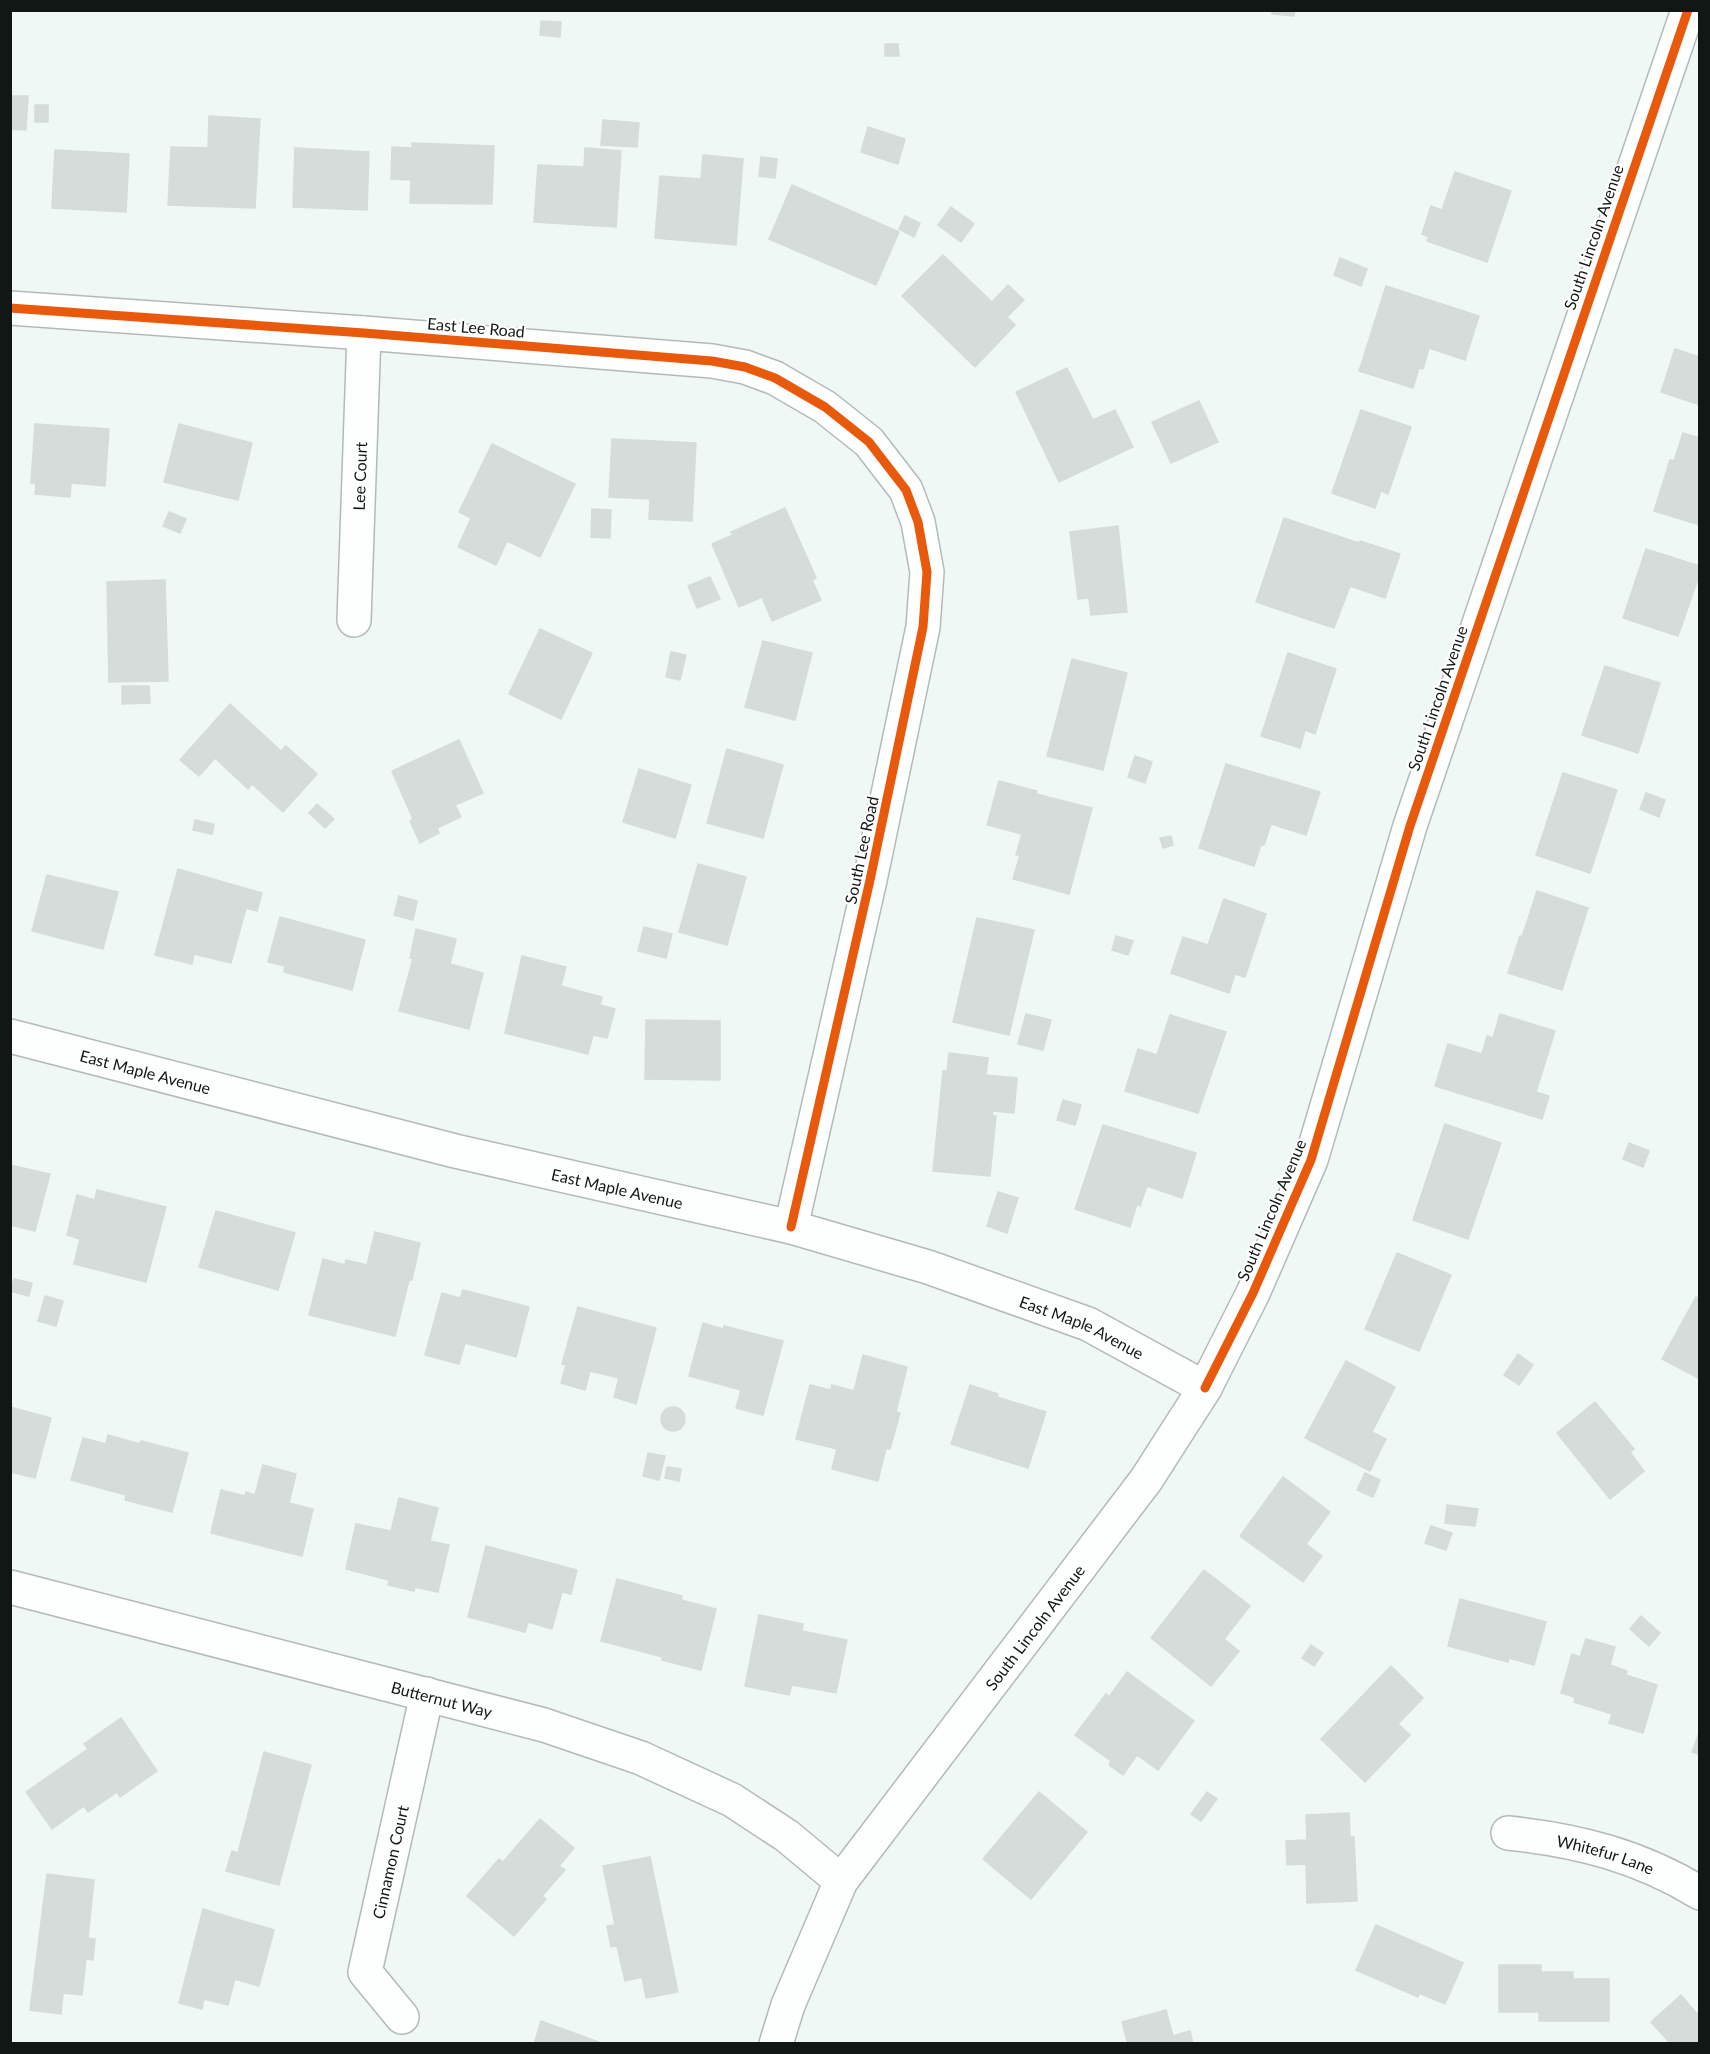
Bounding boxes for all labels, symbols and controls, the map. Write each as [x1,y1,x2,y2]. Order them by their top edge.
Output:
street label: South Lincoln Avenue [1559,162,1627,312]
street label: East Lee Road [426,313,526,341]
street label: Lee Court [348,441,370,511]
street label: South Lincoln Avenue [1403,623,1471,773]
street label: South Lee Road [840,794,882,906]
street label: East Maple Avenue [78,1045,213,1097]
street label: South Lincoln Avenue [1233,1136,1309,1284]
street label: East Maple Avenue [550,1164,685,1212]
street label: East Maple Avenue [1017,1291,1147,1362]
street label: South Lincoln Avenue [981,1560,1088,1693]
street label: Butternut Way [389,1676,495,1721]
street label: Cinnamon Court [368,1803,411,1921]
street label: Whitefur Lane [1555,1830,1657,1877]

